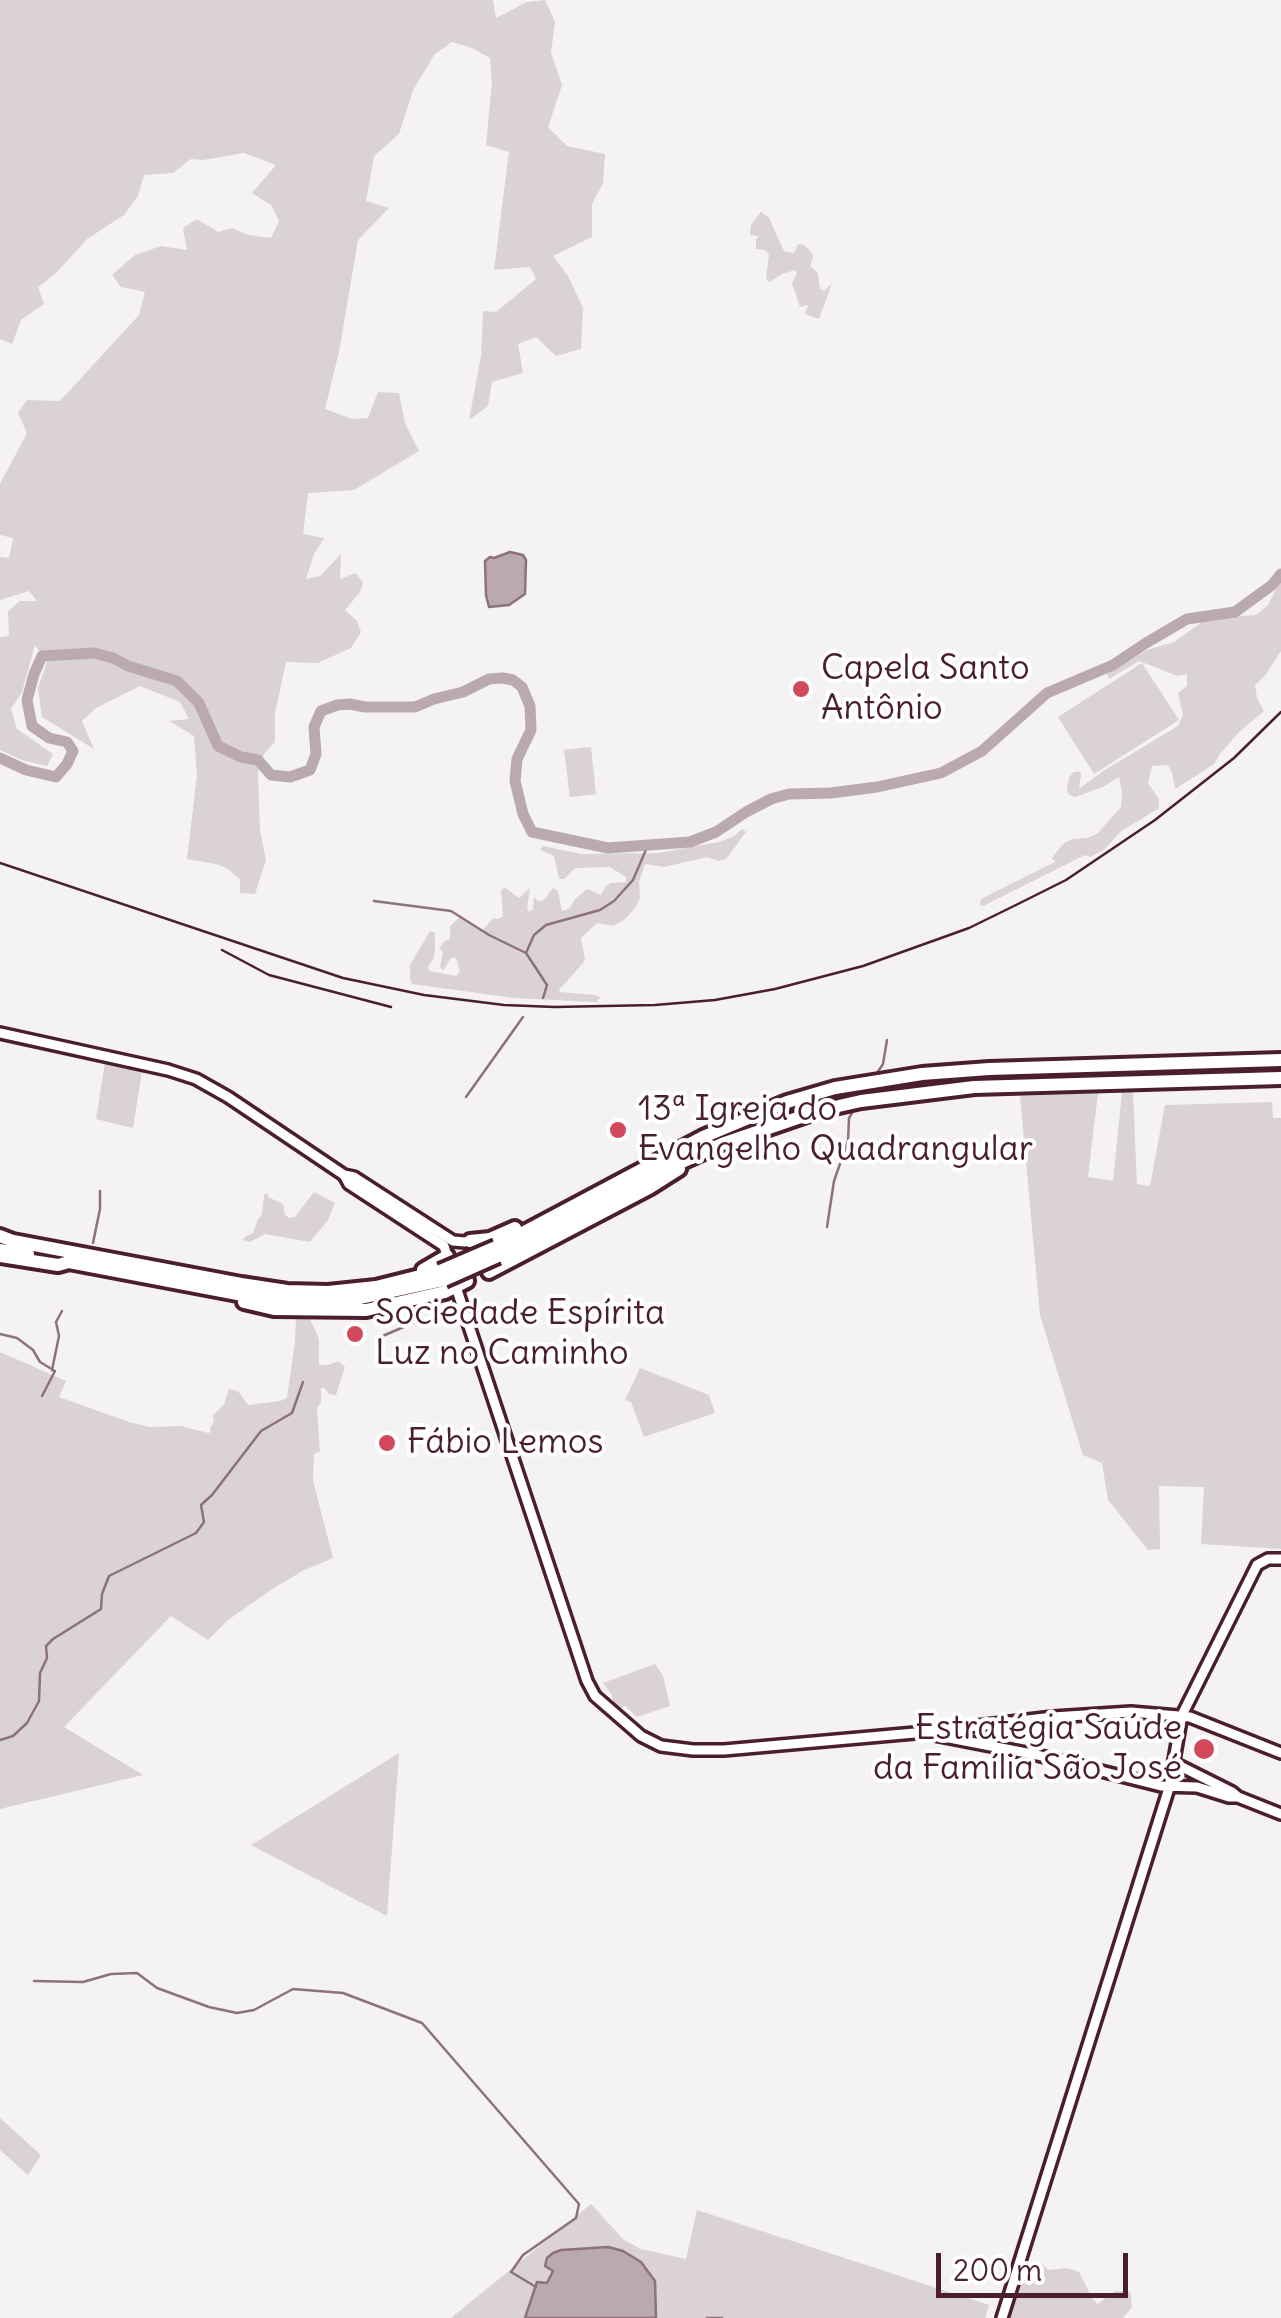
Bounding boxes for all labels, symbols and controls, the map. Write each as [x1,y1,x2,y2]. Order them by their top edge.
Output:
place label: Capela Santo Antônio [821,648,1030,730]
marker: Capela Santo Antônio [790,678,812,700]
place label: 13ª Igreja do Evangelho Quadrangular [638,1089,1033,1171]
marker: 13ª Igreja do Evangelho Quadrangular [607,1119,629,1141]
place label: Sociedade Espírita Luz no Caminho [375,1293,665,1375]
marker: Sociedade Espírita Luz no Caminho [344,1323,366,1345]
place label: Fábio Lemos [407,1422,603,1464]
marker: Fábio Lemos [376,1432,398,1454]
place label: Estratégia Saúde da Família São José [873,1708,1182,1790]
marker: Estratégia Saúde da Família São José [1191,1736,1217,1762]
scale bar [941,2233,1134,2295]
text: 200 m [953,2251,1042,2289]

